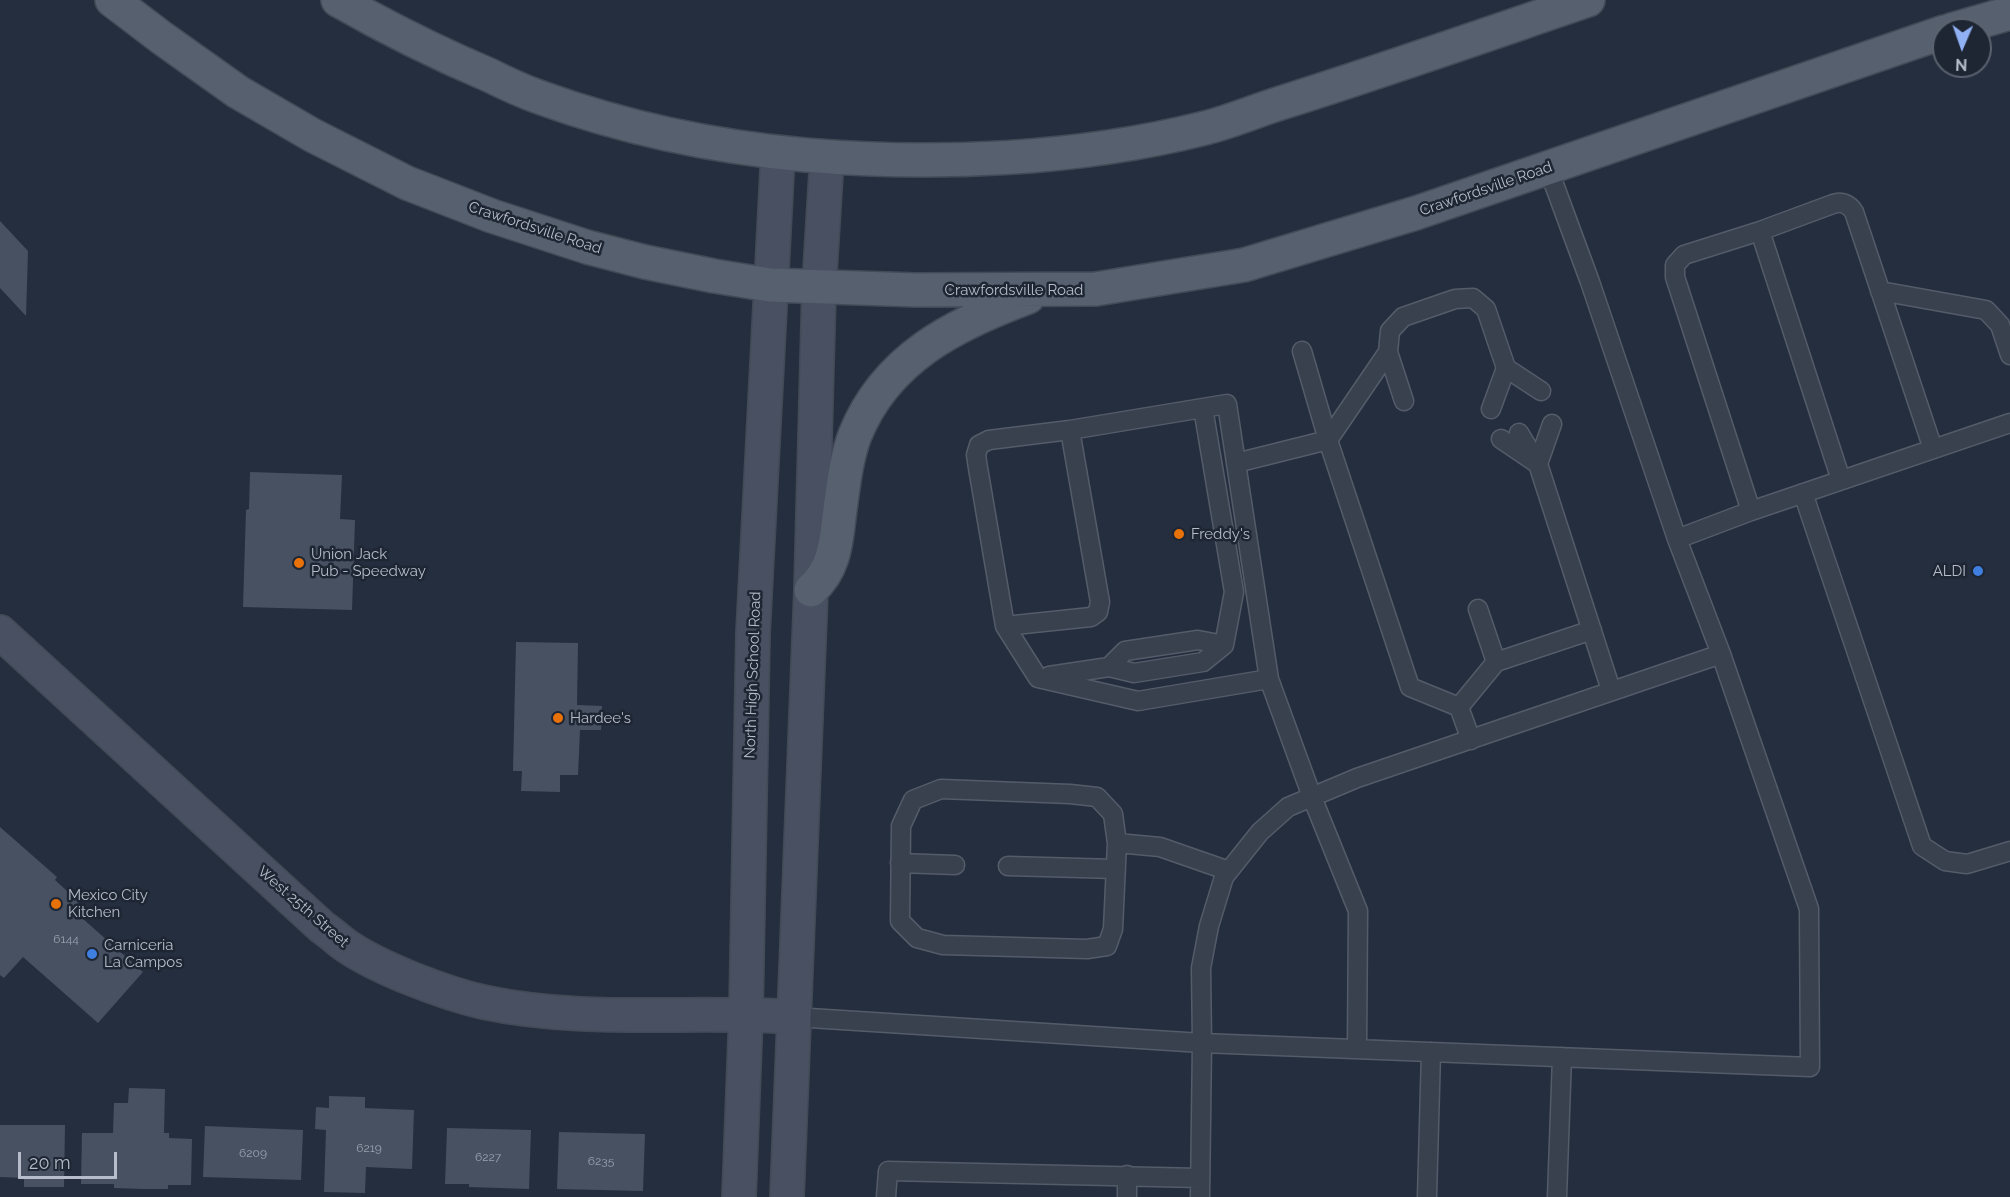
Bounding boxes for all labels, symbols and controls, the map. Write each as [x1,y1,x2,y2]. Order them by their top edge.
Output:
north arrow [1932,18,1992,78]
text: N [1955,55,1968,74]
street label: Crawfordsville Road [1417,158,1555,220]
street label: Crawfordsville Road [466,198,604,258]
street label: Crawfordsville Road [945,281,1083,299]
place label: Freddy's [1191,525,1250,543]
marker: Freddy's [1172,527,1186,541]
place label: Union Jack Pub - Speedway [311,545,426,580]
marker: Union Jack Pub - Speedway [292,556,306,570]
place label: ALDI [1933,562,1966,580]
marker: ALDI [1971,564,1985,578]
street label: North High School Road [741,591,765,759]
place label: Hardee's [570,709,631,727]
marker: Hardee's [551,711,565,725]
street label: West 25th Street [254,863,352,951]
place label: Mexico City Kitchen [68,886,148,921]
marker: Mexico City Kitchen [49,897,63,911]
house number: 6144 [53,932,79,946]
place label: Carniceria La Campos [104,936,182,971]
marker: Carniceria La Campos [85,947,99,961]
scale bar [21,1140,120,1178]
house number: 6219 [356,1141,382,1155]
house number: 6209 [239,1146,267,1160]
house number: 6227 [475,1150,501,1164]
text: 20 m [29,1152,71,1173]
house number: 6235 [588,1154,614,1168]

